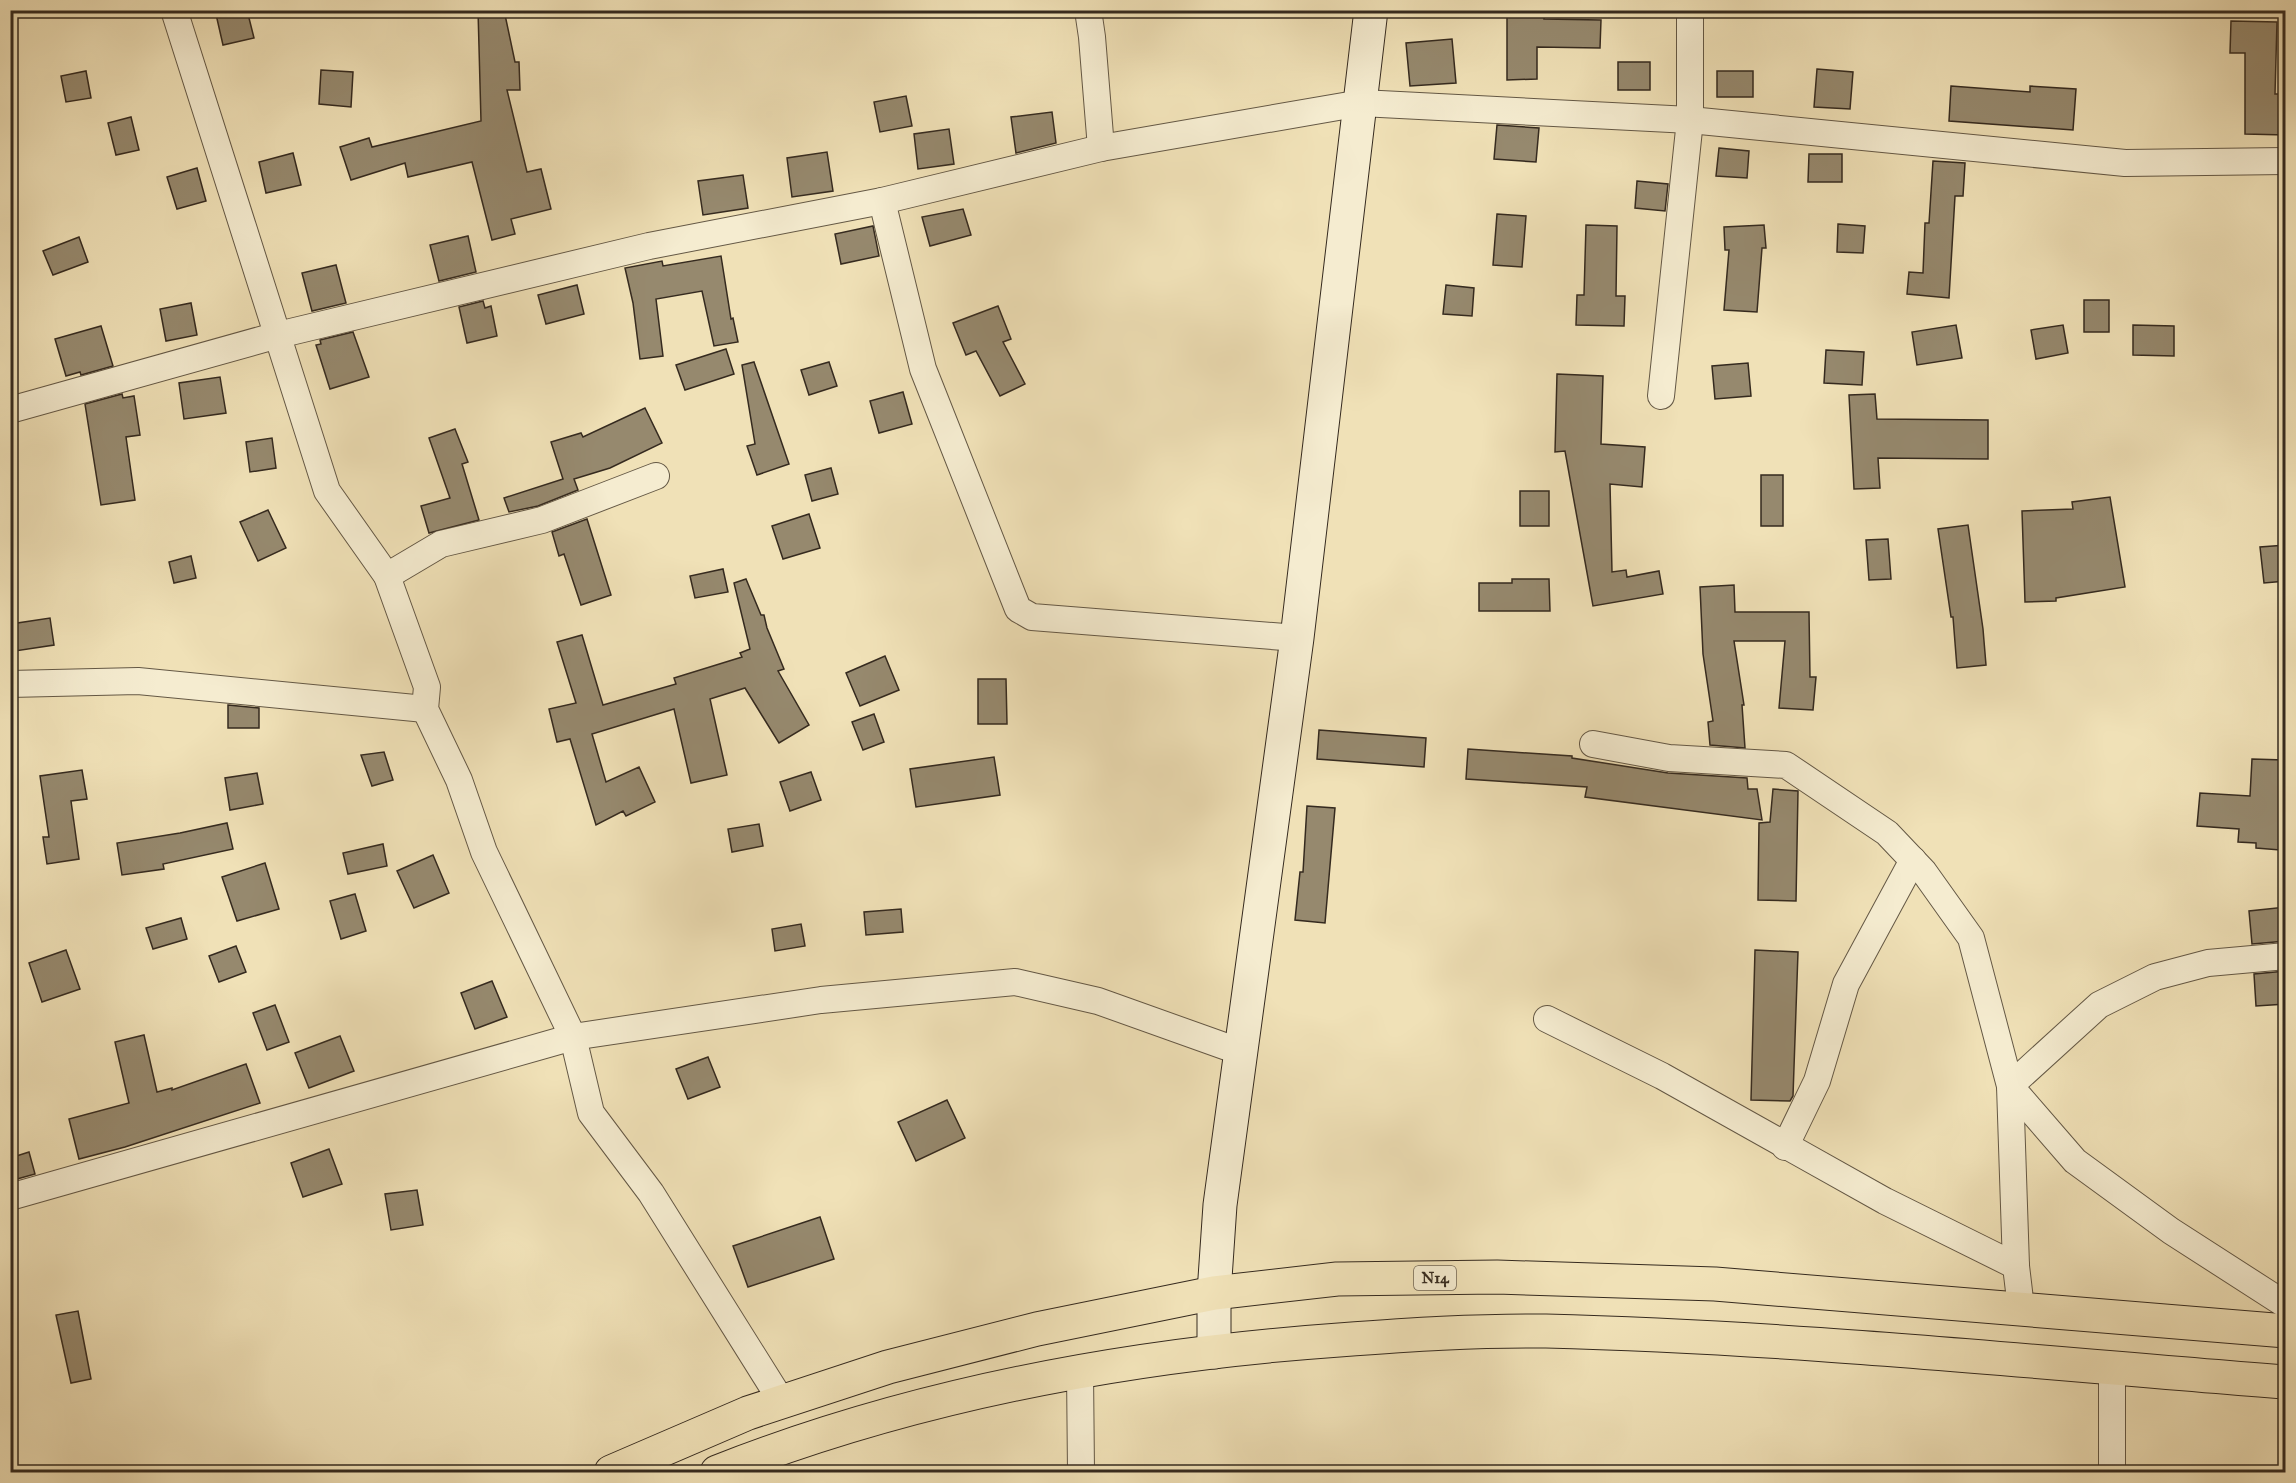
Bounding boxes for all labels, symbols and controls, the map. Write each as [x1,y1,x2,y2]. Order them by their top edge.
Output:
road number: N14 [1414,1266,1456,1290]

